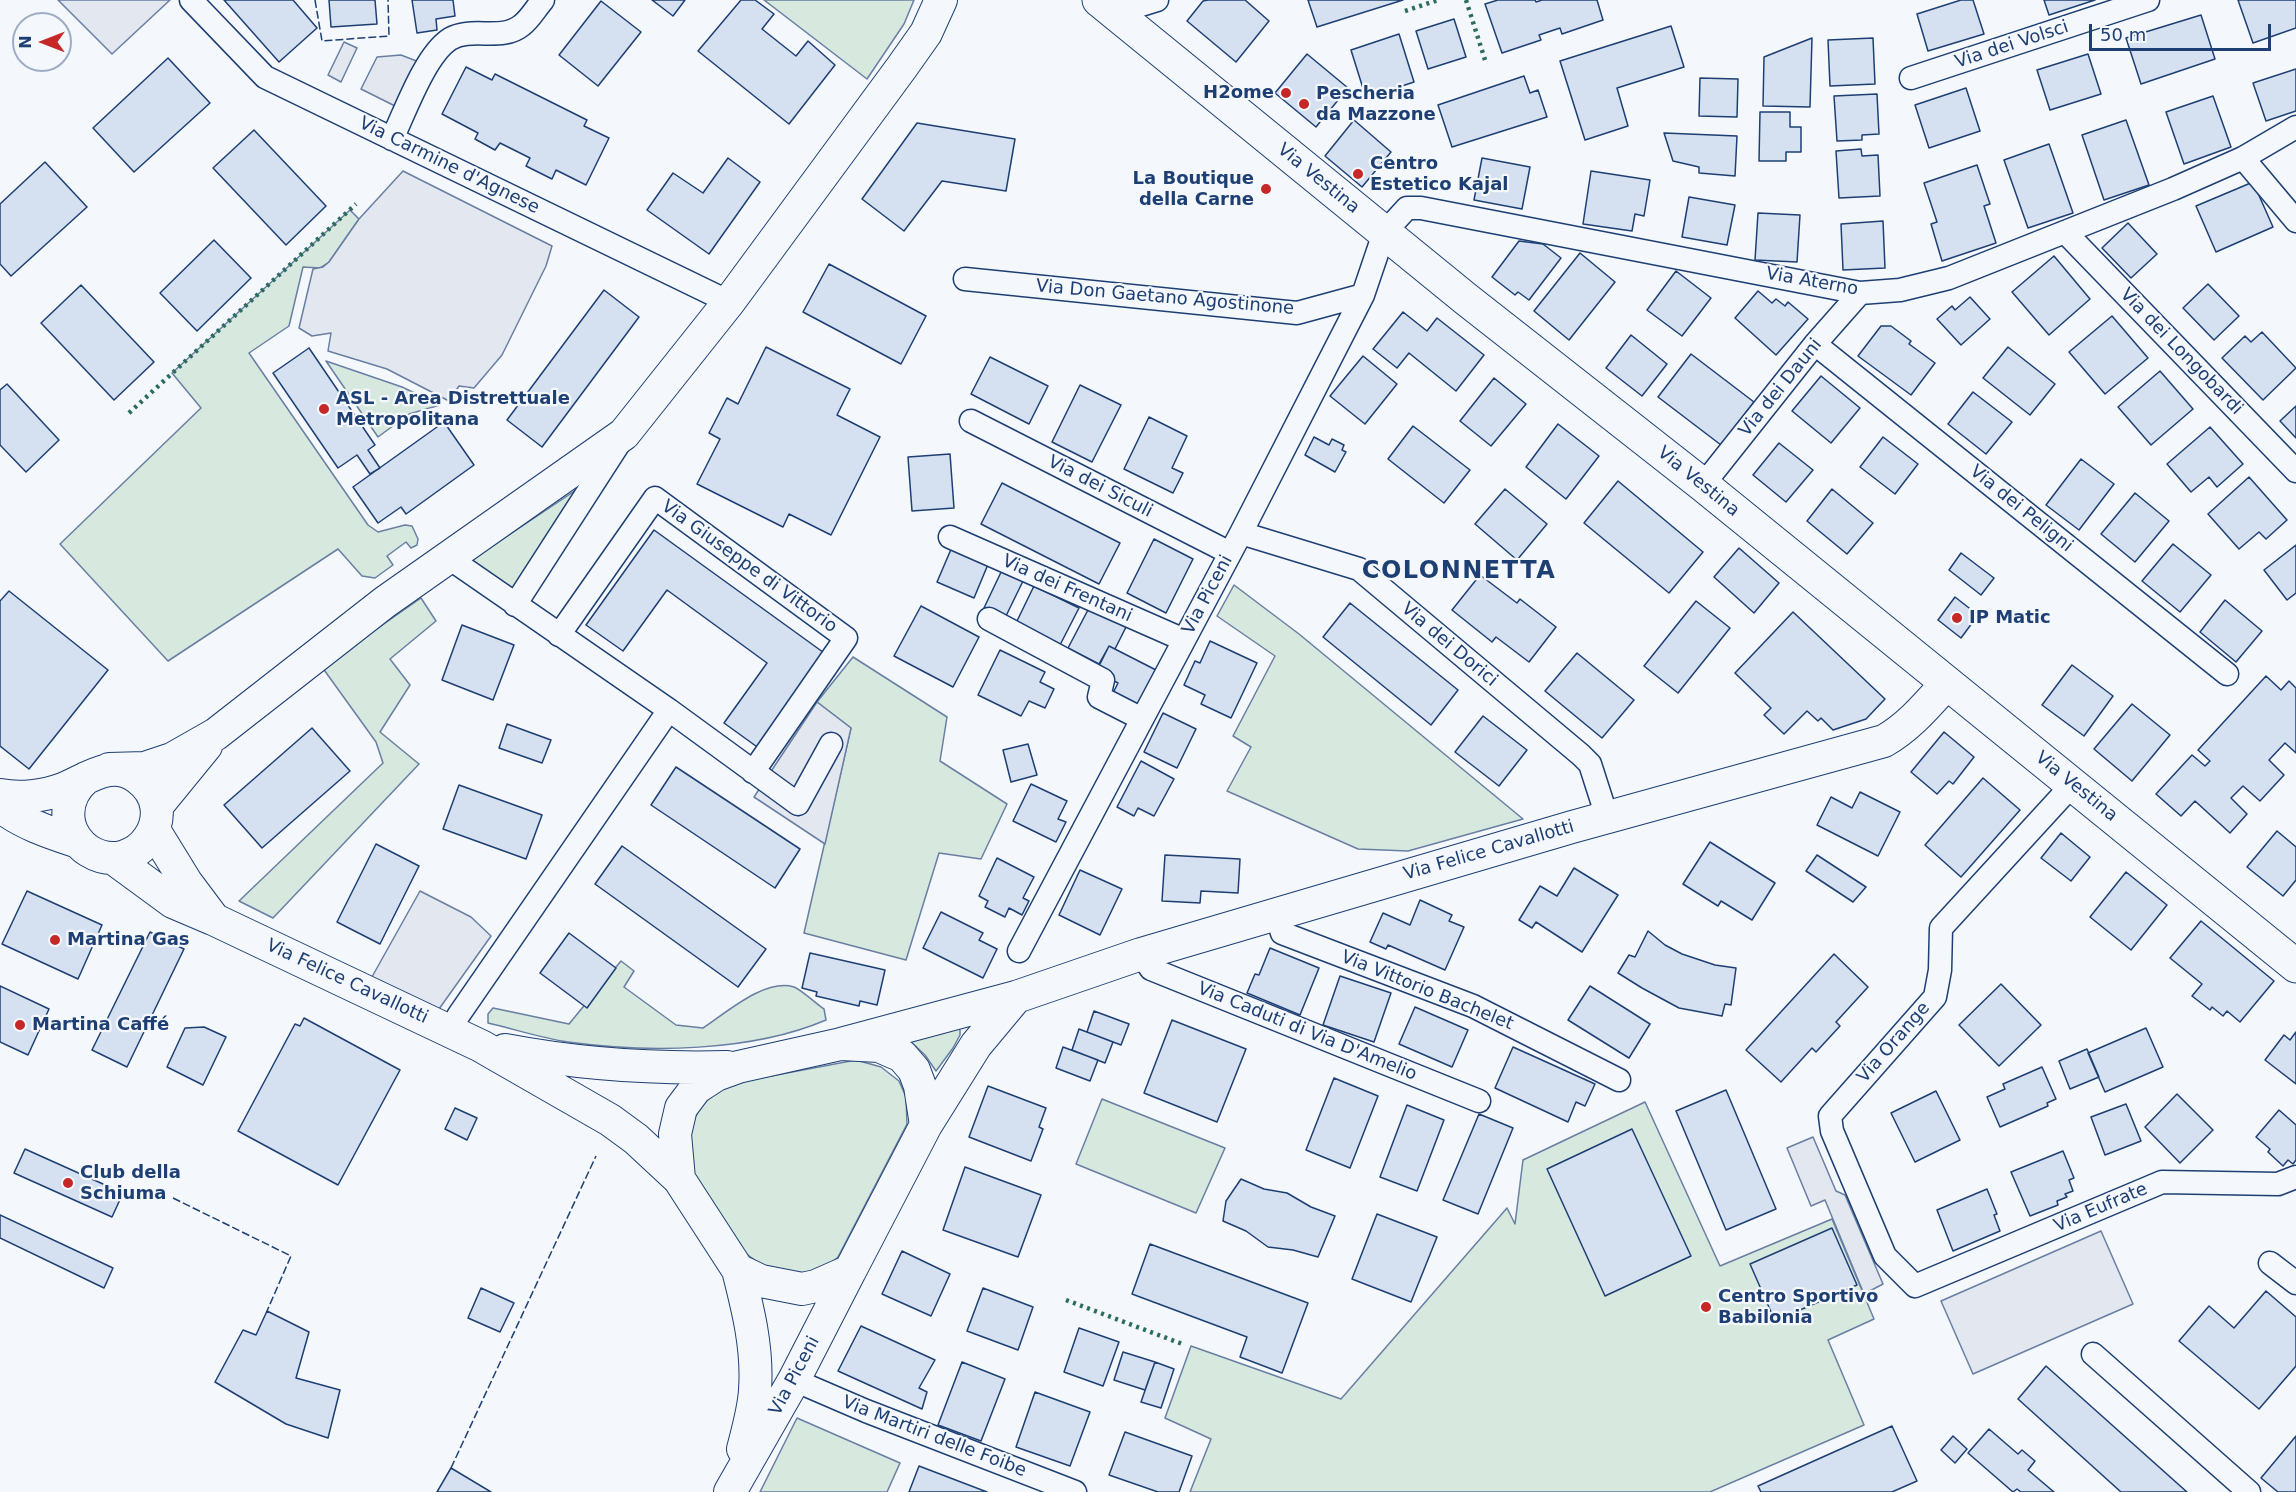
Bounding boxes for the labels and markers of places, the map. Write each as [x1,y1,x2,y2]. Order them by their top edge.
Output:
place label: H2ome [1203,82,1274,104]
place label: Pescheria da Mazzone [1316,83,1436,125]
marker: H2ome [1279,86,1293,100]
marker: Pescheria da Mazzone [1297,97,1311,111]
place label: Centro Estetico Kajal [1370,153,1508,195]
marker: Centro Estetico Kajal [1351,167,1365,181]
place label: La Boutique della Carne [1133,168,1254,210]
marker: La Boutique della Carne [1259,182,1273,196]
place label: ASL - Area Distrettuale Metropolitana [336,388,570,430]
marker: ASL - Area Distrettuale Metropolitana [317,402,331,416]
place label: IP Matic [1969,607,2051,629]
marker: IP Matic [1950,611,1964,625]
place label: Martina Gas [67,929,190,951]
marker: Martina Gas [48,933,62,947]
place label: Martina Caffé [32,1014,169,1036]
marker: Martina Caffé [13,1018,27,1032]
place label: Club della Schiuma [80,1162,181,1204]
marker: Club della Schiuma [61,1176,75,1190]
place label: Centro Sportivo Babilonia [1718,1286,1878,1328]
marker: Centro Sportivo Babilonia [1699,1300,1713,1314]

